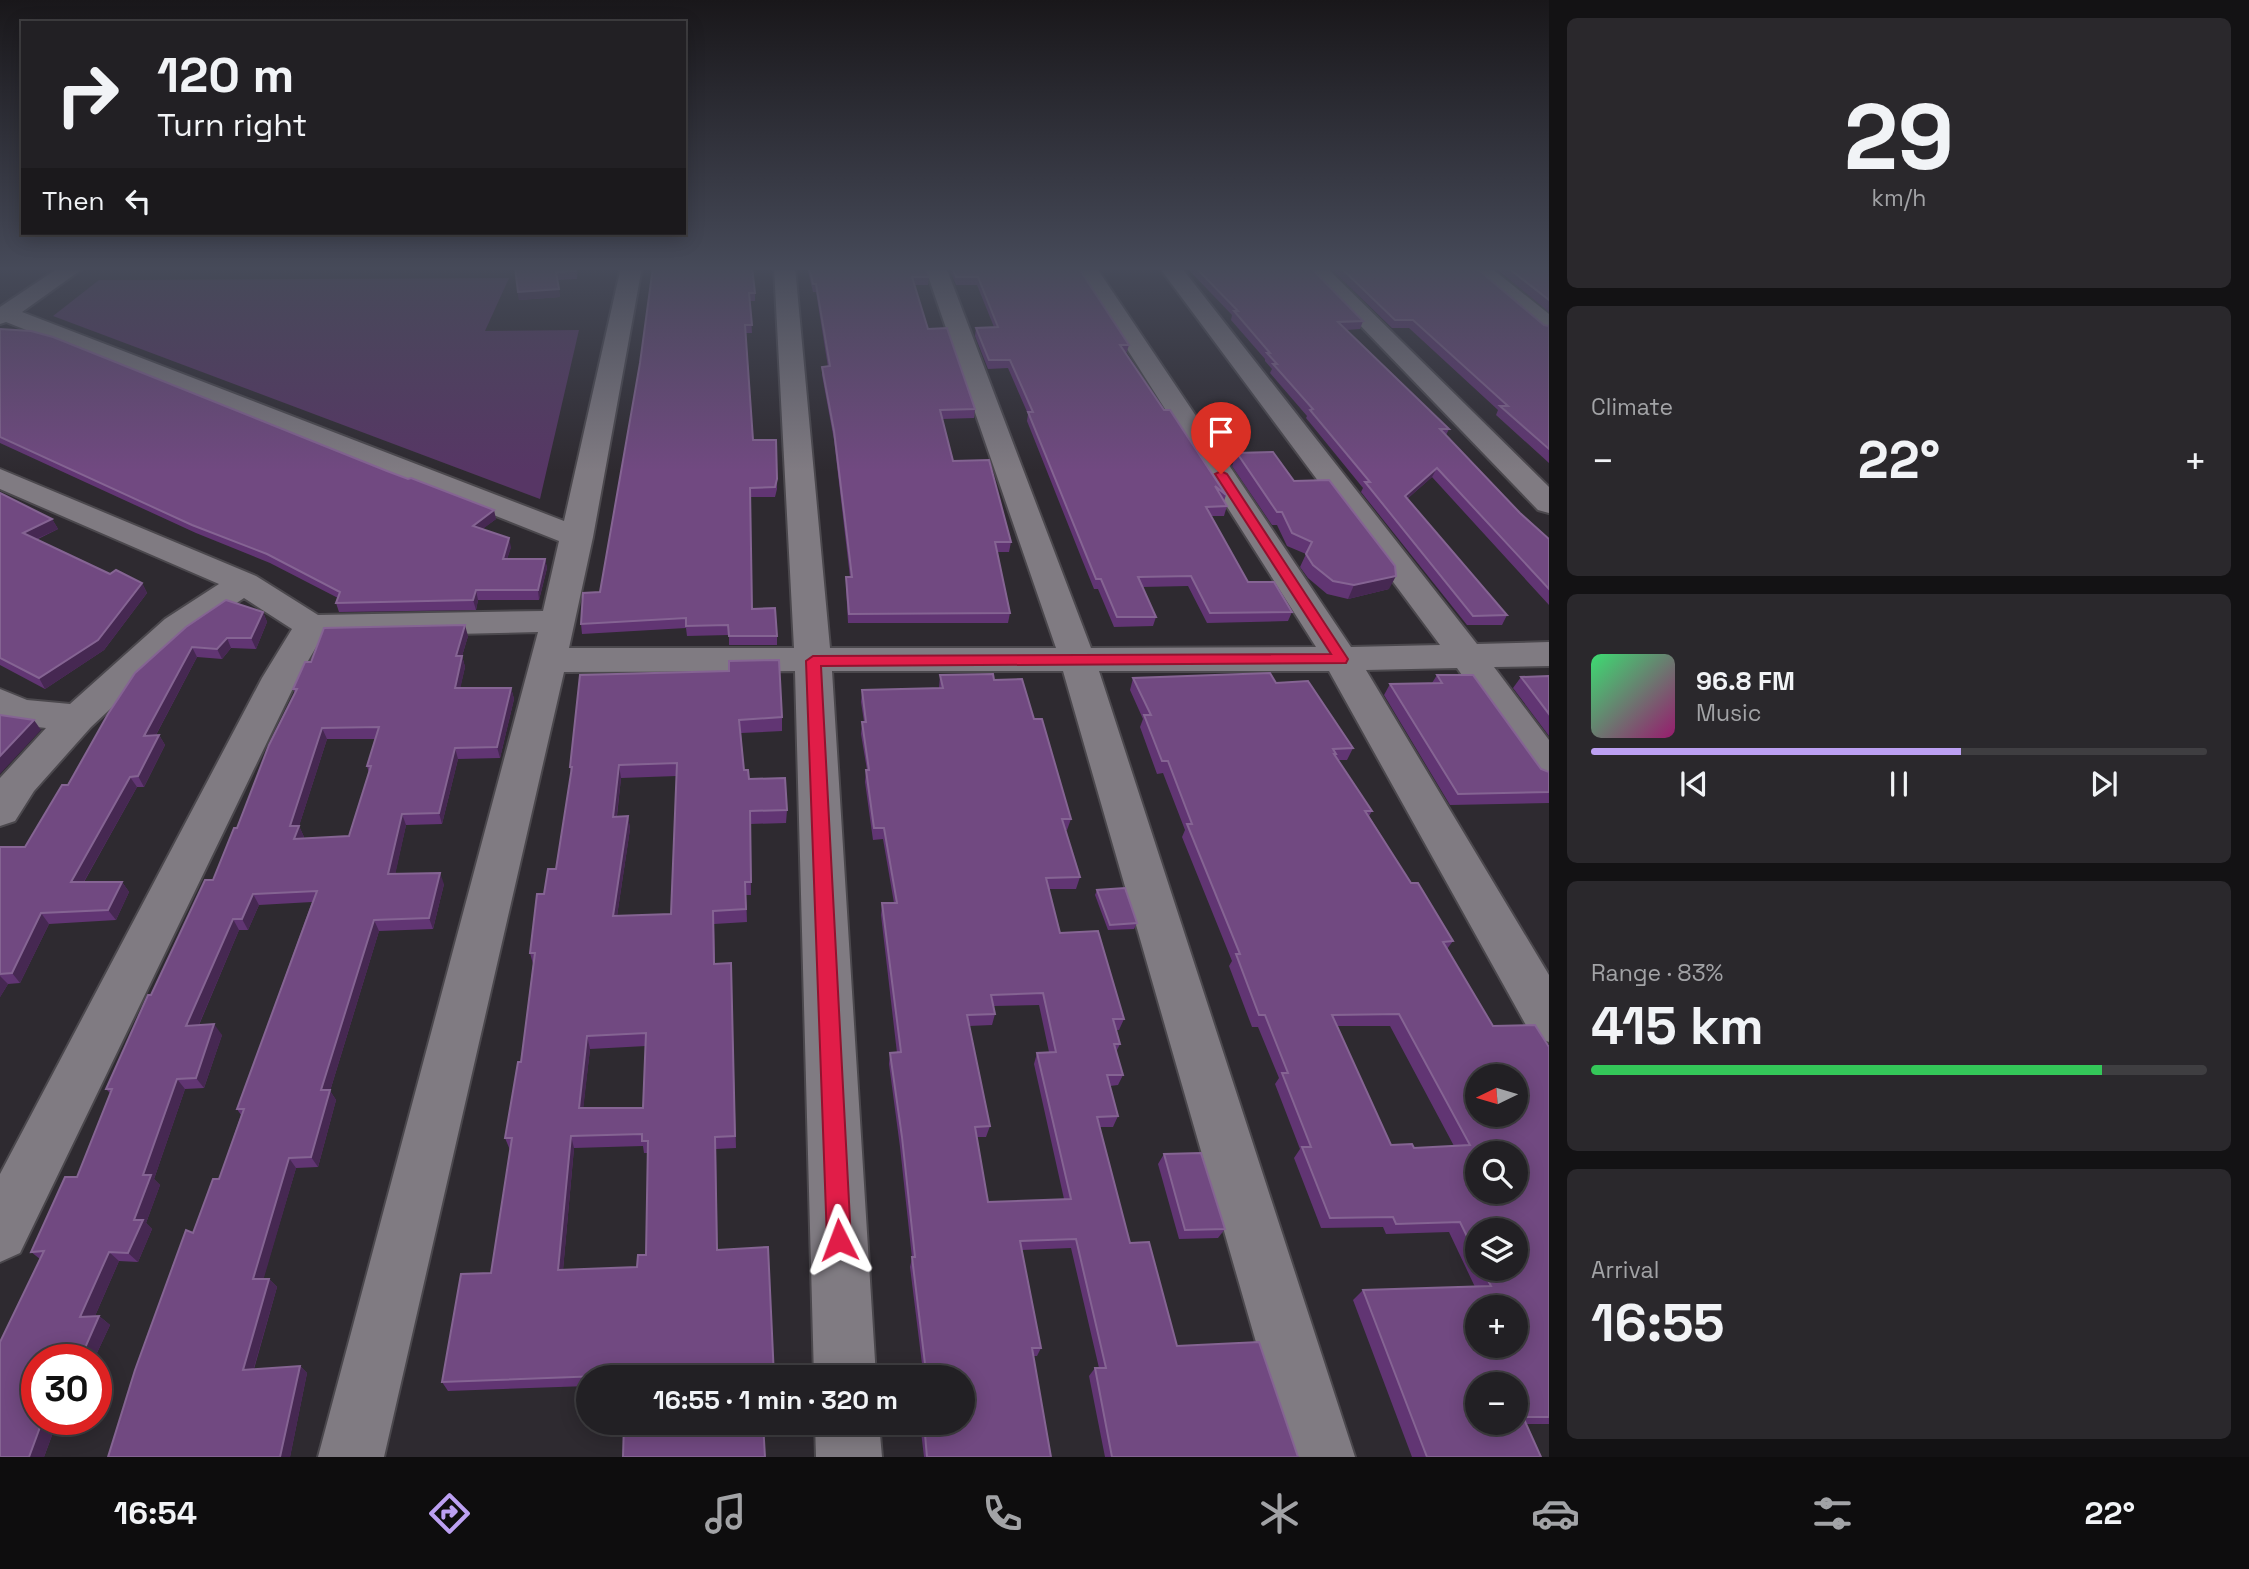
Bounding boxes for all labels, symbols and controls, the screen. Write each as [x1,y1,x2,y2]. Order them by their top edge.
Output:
text: 120 m [157,44,294,106]
icon: right [42,49,133,140]
text: 29 [1844,79,1954,196]
text: Turn right [157,105,307,145]
icon: left [119,182,157,220]
text: km/h [1872,183,1926,213]
text: Then [42,184,105,218]
text: Climate [1591,392,1673,422]
pin [1191,402,1251,474]
icon: arrive [1202,413,1240,451]
text: 22° [1858,427,1940,493]
text: − [1591,437,1615,485]
text: + [2183,437,2207,485]
text: 96.8 FM [1696,664,1795,698]
text: Music [1696,698,1761,728]
icon: previous [1675,765,1713,803]
icon: pause [1880,765,1918,803]
icon: next [2085,765,2123,803]
text: Range · 83% [1591,958,1723,988]
text: 415 km [1591,993,1764,1059]
north arrow [1465,1064,1528,1127]
map controls [1465,1064,1528,1435]
button: search [1465,1141,1528,1204]
position arrow [802,1203,876,1277]
button: layers [1465,1218,1528,1281]
text: Arrival [1591,1255,1659,1285]
text: 16:55 [1591,1290,1725,1356]
button: + [1465,1295,1528,1358]
speed limit sign: 30 [21,1344,112,1435]
button: − [1465,1372,1528,1435]
text: 16:55 · 1 min · 320 m [653,1383,898,1417]
icon: directions [425,1489,474,1538]
icon: music [701,1489,750,1538]
icon: phone [978,1489,1027,1538]
icon: climate [1255,1489,1304,1538]
icon: car [1531,1489,1580,1538]
icon: filters [1808,1489,1857,1538]
text: 16:54 [114,1493,197,1533]
text: 22° [2085,1493,2135,1533]

